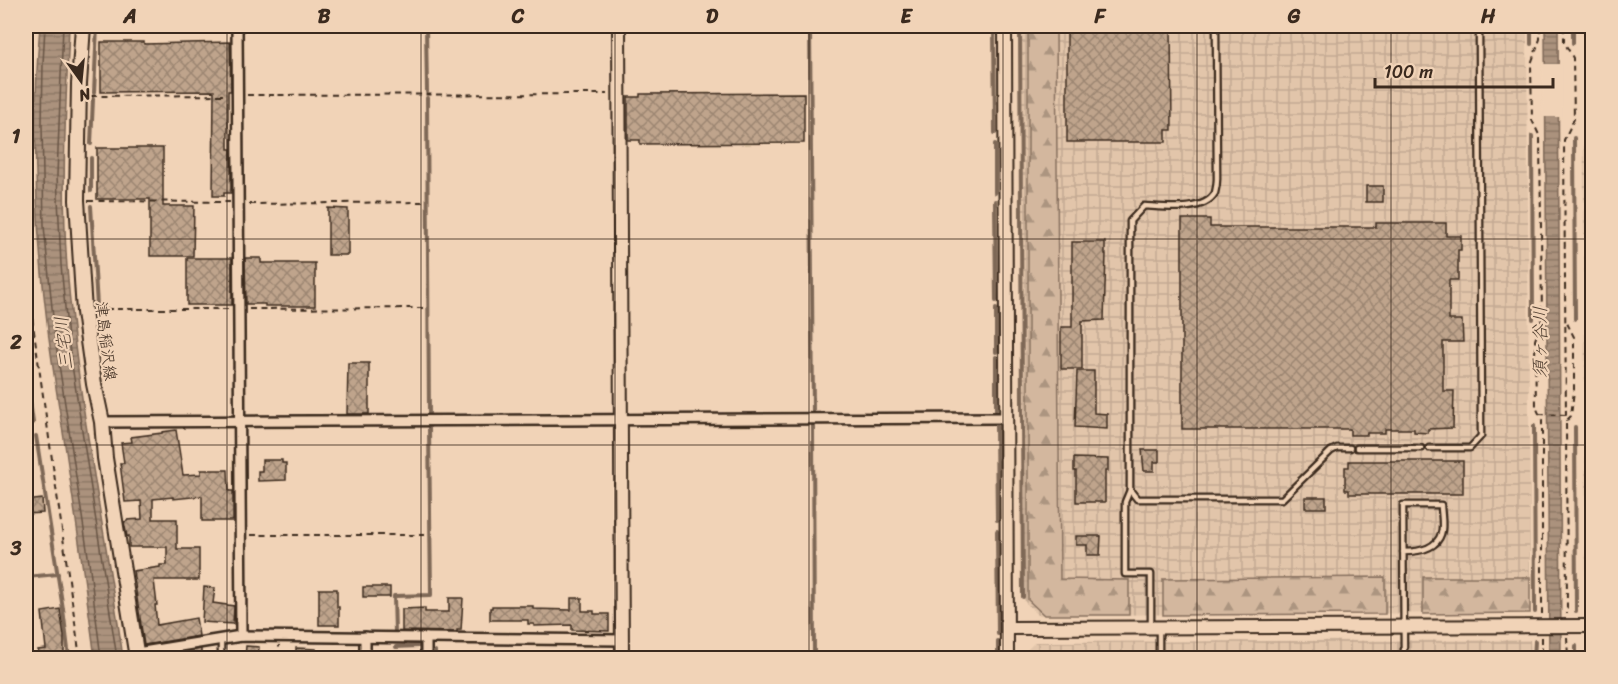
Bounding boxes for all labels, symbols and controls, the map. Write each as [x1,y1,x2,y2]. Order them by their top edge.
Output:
text: A [122,0,137,34]
text: B [318,0,331,34]
text: C [511,0,525,34]
text: D [706,0,719,34]
text: E [900,0,913,34]
text: F [1094,0,1107,34]
text: G [1287,0,1301,34]
text: H [1480,0,1496,34]
north arrow [51,51,111,111]
scale bar [1375,51,1554,89]
text: 100 m [1384,56,1433,88]
text: N [75,79,95,111]
text: 1 [12,119,21,154]
street label: 津島稲沢線 [87,300,125,382]
water label: 須ヶ谷川 [1524,306,1556,378]
water label: 三宅川 [45,314,83,372]
text: 2 [9,325,22,360]
text: 3 [10,531,22,566]

